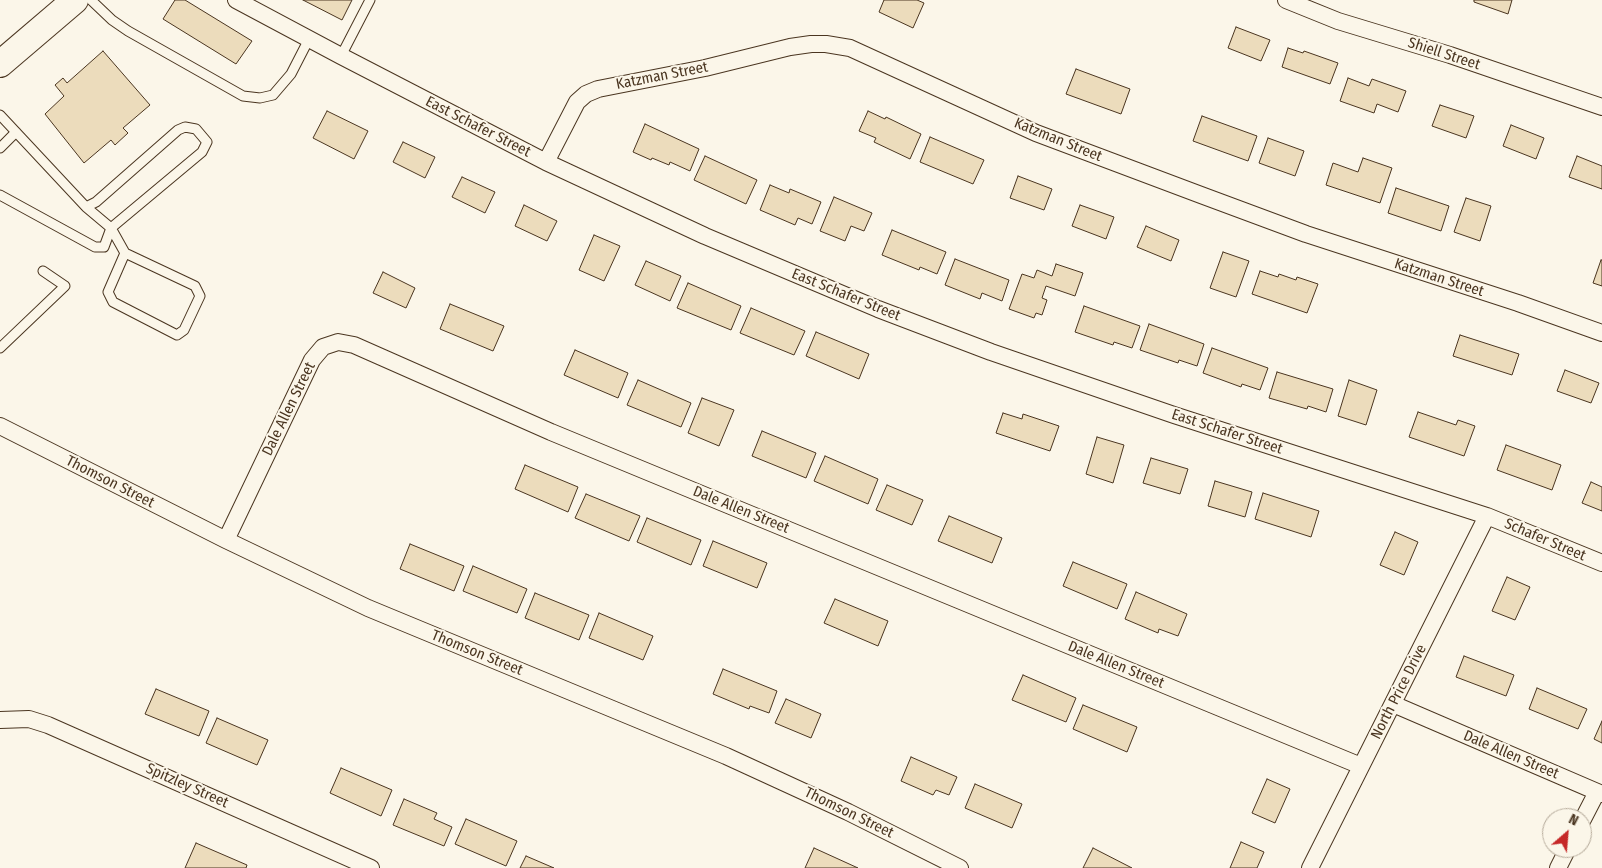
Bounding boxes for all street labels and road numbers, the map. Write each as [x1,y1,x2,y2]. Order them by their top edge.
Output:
street label: Shiell Street [1406,34,1482,74]
street label: Katzman Street [615,58,709,94]
street label: East Schafer Street [422,93,534,161]
street label: Katzman Street [1011,114,1105,166]
street label: Katzman Street [1392,255,1486,301]
street label: East Schafer Street [789,265,903,325]
street label: Dale Allen Street [259,359,319,459]
street label: East Schafer Street [1169,406,1285,458]
street label: Thomson Street [63,452,157,512]
street label: Dale Allen Street [690,483,792,537]
street label: Schafer Street [1502,515,1588,565]
street label: Thomson Street [429,627,525,679]
street label: Dale Allen Street [1065,638,1167,692]
street label: North Price Drive [1367,642,1431,742]
street label: Dale Allen Street [1461,727,1561,783]
street label: Spitzley Street [143,760,231,812]
street label: Thomson Street [802,784,896,842]

